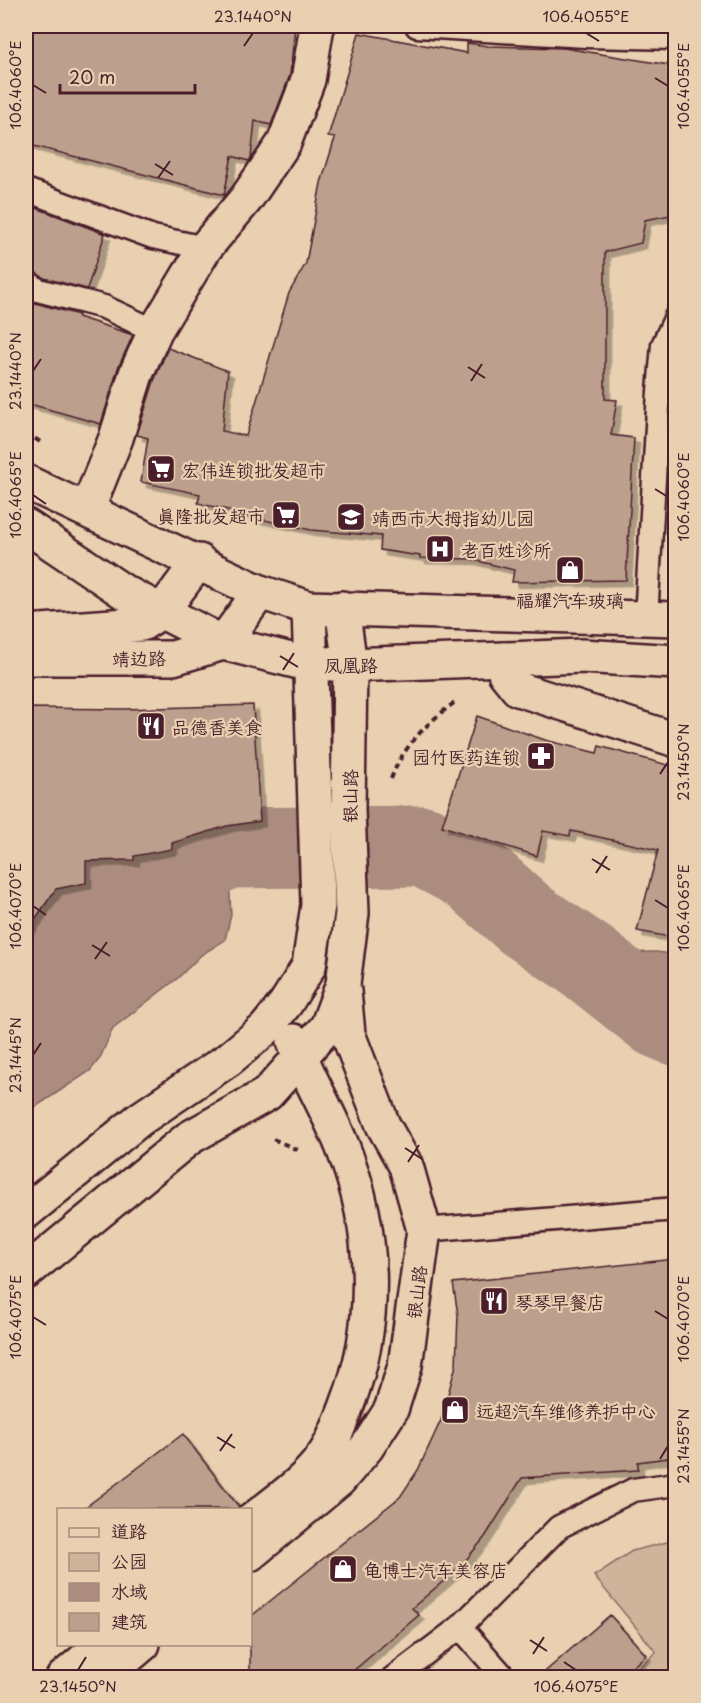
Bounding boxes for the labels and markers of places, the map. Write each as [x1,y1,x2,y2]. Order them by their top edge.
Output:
supermarket icon: 宏伟连锁批发超市 [145,453,177,485]
place label: 宏伟连锁批发超市 [182,456,326,483]
supermarket icon: 真隆批发超市 [270,499,302,531]
school or university icon: 靖西市大拇指幼儿园 [335,501,367,533]
place label: 真隆批发超市 [157,502,265,529]
place label: 靖西市大拇指幼儿园 [372,504,534,531]
hospital icon: 老百姓诊所 [424,533,456,565]
place label: 老百姓诊所 [461,536,551,563]
shop icon: 福耀汽车玻璃 [554,554,586,586]
place label: 福耀汽车玻璃 [516,586,624,613]
restaurant icon: 品德香美食 [135,710,167,742]
place label: 品德香美食 [172,713,262,740]
pharmacy icon: 园竹医药连锁 [525,740,557,772]
place label: 园竹医药连锁 [412,743,520,770]
restaurant icon: 琴琴早餐店 [478,1285,510,1317]
place label: 琴琴早餐店 [515,1288,605,1315]
shop icon: 远超汽车维修养护中心 [439,1394,471,1426]
place label: 远超汽车维修养护中心 [476,1397,656,1424]
shop icon: 龟博士汽车美容店 [327,1553,359,1585]
place label: 龟博士汽车美容店 [364,1556,508,1583]

